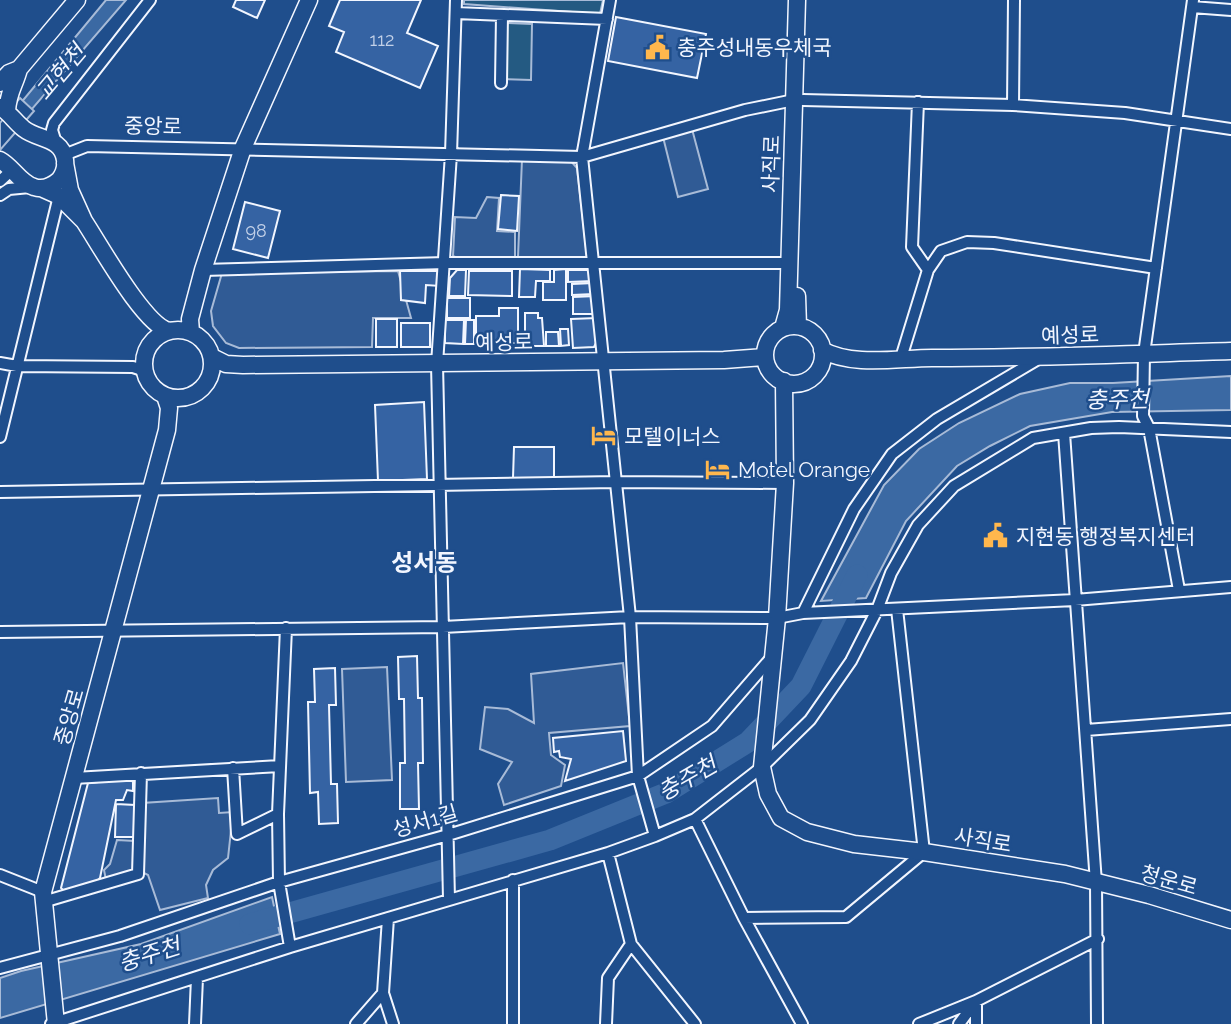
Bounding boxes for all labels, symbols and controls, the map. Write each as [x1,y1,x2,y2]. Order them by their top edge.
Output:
house number: 112 [370,29,394,50]
public building icon: 충주성내동우체국 [643,33,671,61]
place label: 충주성내동우체국 [677,35,832,60]
water label: 교현천 [29,37,93,105]
street label: 중앙로 [124,113,182,139]
street label: 사직로 [757,135,785,193]
house number: 98 [245,220,267,241]
street label: 예성로 [1041,321,1099,349]
street label: 예성로 [475,329,533,355]
water label: 충주천 [1085,385,1152,413]
hotel icon: 모텔이너스 [590,422,618,450]
place label: 모텔이너스 [624,424,721,449]
hotel icon: Motel Orange [704,455,732,483]
place label: Motel Orange [738,457,870,482]
public building icon: 지현동 행정복지센터 [982,522,1010,550]
place label: 지현동 행정복지센터 [1016,524,1195,549]
district label: 성서동 [391,548,457,577]
street label: 중앙로 [49,686,89,748]
water label: 충주천 [653,749,724,806]
street label: 성서1길 [389,800,461,842]
street label: 사직로 [952,823,1014,857]
street label: 청운로 [1138,860,1200,900]
water label: 충주천 [115,931,186,976]

